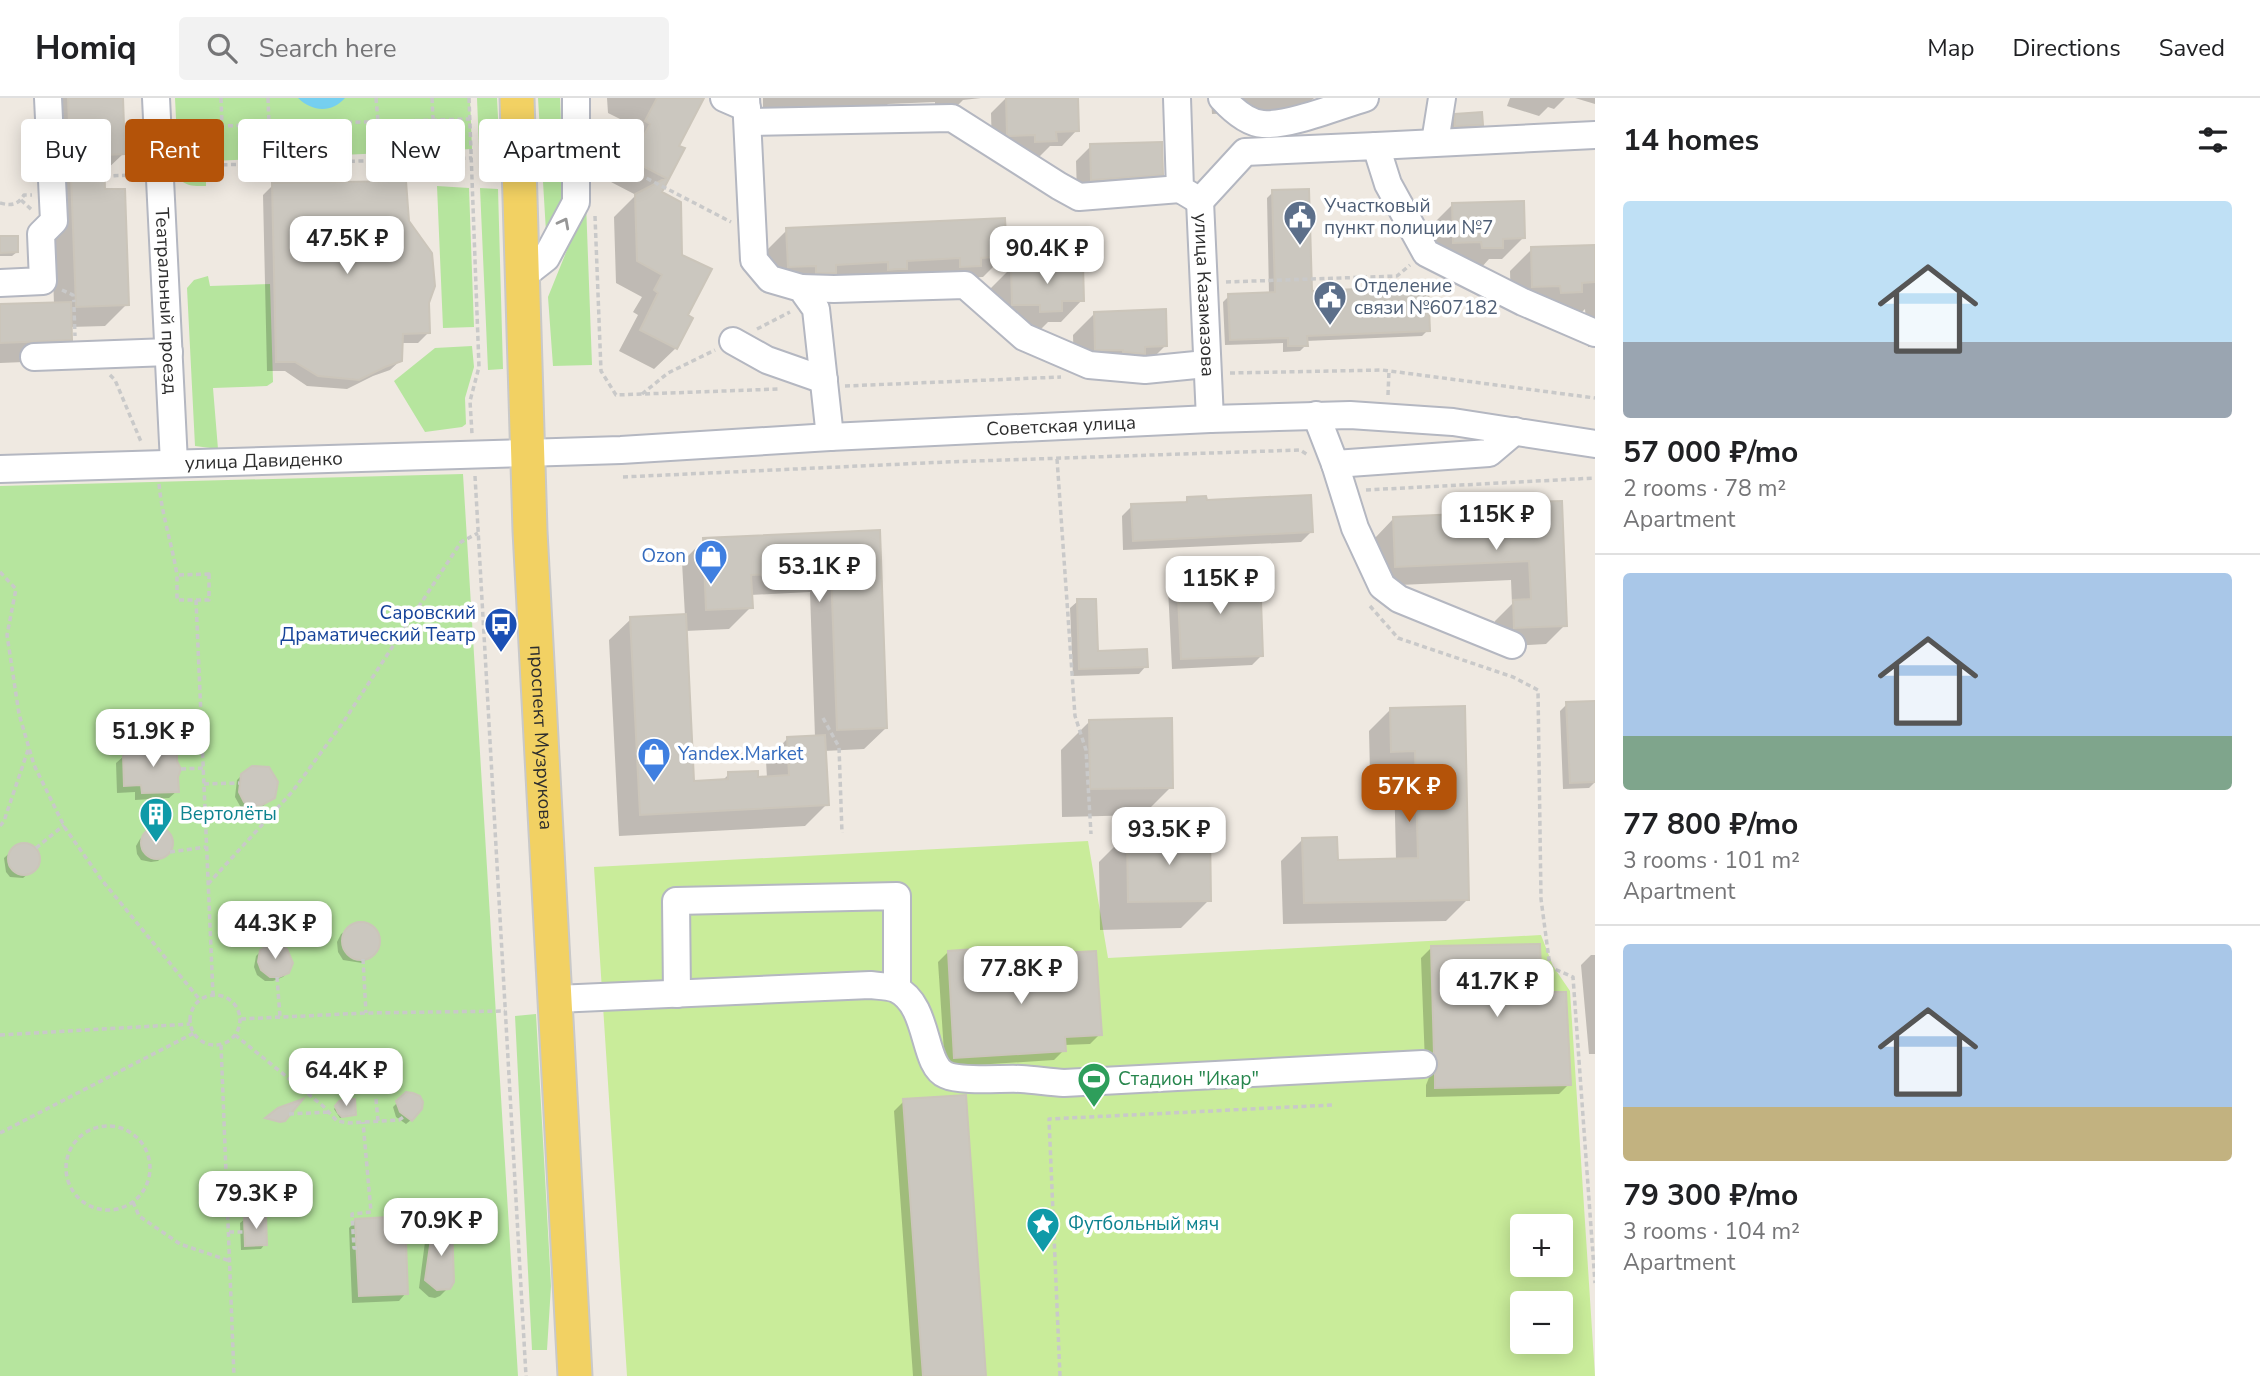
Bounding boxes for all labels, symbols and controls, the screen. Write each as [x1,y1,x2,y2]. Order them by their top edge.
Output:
search box [179,17,669,80]
text: Homiq [35,26,137,71]
icon: search [203,29,241,67]
text: Search here [259,31,397,66]
text: Map [1927,32,1974,64]
text: Directions [2012,32,2121,64]
text: Saved [2159,32,2225,64]
chip: Buy [21,119,111,182]
chip: Rent [125,119,224,182]
chip: Filters [238,119,352,182]
chip: New [366,119,465,182]
chip: Apartment [479,119,644,182]
text: 14 homes [1623,120,1759,161]
icon: filters [2194,121,2232,159]
place label: Участковый пункт полиции №7 [1323,193,1494,241]
public building icon: Участковый пункт полиции №7 [1281,198,1319,247]
street label: Театральный проезд [148,207,184,395]
street label: улица Казамазова [1188,213,1221,377]
pin: 47.5K ₽ [282,216,412,276]
one-way arrow [556,218,569,231]
text: 47.5K ₽ [306,223,388,254]
pin: 90.4K ₽ [982,226,1112,286]
text: 90.4K ₽ [1006,233,1088,264]
icon: home [1865,246,1991,372]
place label: Отделение связи №607182 [1354,273,1498,321]
public building icon: Отделение связи №607182 [1311,278,1349,327]
street label: Советская улица [986,410,1137,443]
text: 57 000 ₽/mo [1623,432,1798,473]
street label: улица Давиденко [185,446,343,476]
text: 2 rooms · 78 m² [1623,473,1786,504]
pin: 115K ₽ [1439,492,1553,552]
text: 115K ₽ [1458,499,1534,530]
text: Apartment [1623,504,1735,535]
shop icon: Ozon [692,537,730,586]
place label: Ozon [641,543,686,569]
pin: 53.1K ₽ [754,545,884,604]
text: 53.1K ₽ [778,551,860,582]
pin: 115K ₽ [1163,556,1277,616]
text: 115K ₽ [1182,563,1258,594]
place label: Саровский Драматический Театр [280,600,476,648]
bus stop icon: Саровский Драматический Театр [482,605,520,654]
icon: home [1865,618,1991,744]
street label: проспект Музрукова [523,644,559,831]
pin: 51.9K ₽ [88,710,218,769]
text: 51.9K ₽ [112,716,194,747]
shop icon: Yandex.Market [635,735,673,784]
place label: Yandex.Market [677,741,804,767]
pin: 57K ₽ [1360,764,1458,824]
text: 57K ₽ [1378,771,1440,802]
building icon: Вертолёты [137,795,175,844]
place label: Вертолёты [180,801,277,827]
text: 77 800 ₽/mo [1623,804,1798,845]
pin: 93.5K ₽ [1104,808,1234,867]
text: 93.5K ₽ [1128,814,1210,845]
text: 3 rooms · 101 m² [1623,845,1800,876]
text: Apartment [1623,876,1735,907]
pin: 44.3K ₽ [210,902,340,961]
text: 44.3K ₽ [234,908,316,939]
pin: 77.8K ₽ [956,946,1086,1006]
text: 77.8K ₽ [980,953,1062,984]
pin: 41.7K ₽ [1432,960,1562,1019]
text: 41.7K ₽ [1456,966,1538,997]
icon: home [1865,989,1991,1115]
pin: 64.4K ₽ [281,1048,411,1108]
text: 64.4K ₽ [305,1055,387,1086]
sports icon: Стадион "Икар" [1075,1060,1113,1109]
place label: Стадион "Икар" [1118,1066,1259,1092]
pin: 79.3K ₽ [191,1172,321,1231]
text: 79 300 ₽/mo [1623,1175,1798,1216]
text: 79.3K ₽ [215,1178,297,1209]
pin: 70.9K ₽ [376,1198,506,1258]
text: 70.9K ₽ [400,1205,482,1236]
place icon: Футбольный мяч [1024,1205,1062,1254]
place label: Футбольный мяч [1068,1211,1219,1237]
map controls [1510,1214,1573,1354]
button: + [1510,1214,1573,1277]
text: 3 rooms · 104 m² [1623,1216,1800,1247]
text: Apartment [1623,1247,1735,1278]
button: − [1510,1291,1573,1354]

